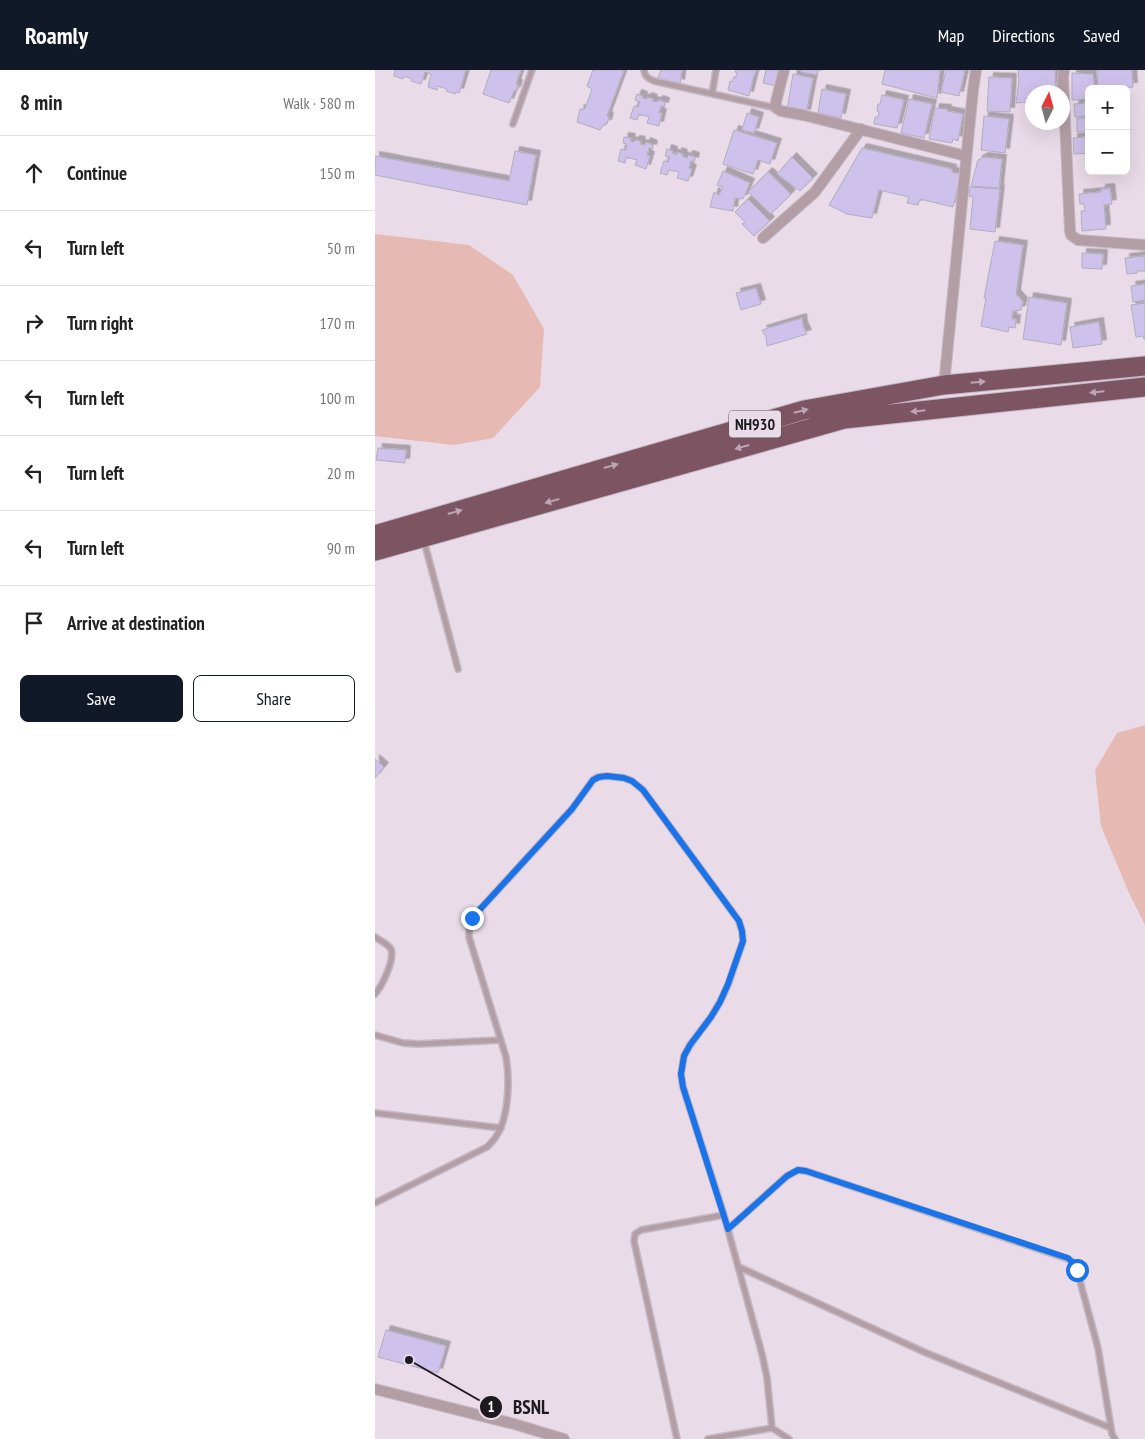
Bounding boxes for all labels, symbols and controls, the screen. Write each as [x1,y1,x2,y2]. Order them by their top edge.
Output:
text: Roamly [25,20,88,51]
text: Map [938,24,964,47]
text: Directions [992,24,1055,47]
text: Saved [1083,24,1120,47]
north arrow [1025,85,1070,130]
map controls [1085,85,1130,175]
button: + [1085,85,1130,130]
text: 8 min [20,89,62,116]
text: Walk · 580 m [283,93,355,113]
button: − [1085,130,1130,175]
icon: ahead [20,159,48,187]
text: Continue [67,161,127,185]
text: 150 m [320,163,355,183]
icon: left [20,234,48,262]
text: Turn left [67,236,124,260]
text: 50 m [327,238,355,258]
icon: right [20,309,48,337]
text: Turn right [67,311,133,335]
text: 170 m [320,313,355,333]
one-way arrow [971,378,987,386]
icon: left [20,384,48,412]
text: Turn left [67,386,124,410]
text: 100 m [320,388,355,408]
one-way arrow [1088,388,1104,396]
one-way arrow [793,407,809,415]
one-way arrow [909,407,925,415]
road number: NH930 [729,410,781,438]
one-way arrow [734,444,749,452]
icon: left [20,459,48,487]
text: Turn left [67,461,124,485]
one-way arrow [604,462,619,470]
text: 20 m [327,463,355,483]
one-way arrow [544,497,559,505]
one-way arrow [448,507,463,515]
icon: left [20,534,48,562]
text: Turn left [67,536,124,560]
text: 90 m [327,538,355,558]
icon: arrive [20,609,48,637]
text: Arrive at destination [67,611,205,635]
button: Save [20,675,183,722]
button: Share [193,675,355,722]
route end [461,907,484,930]
route start [1066,1259,1089,1282]
callout: BSNL [478,1390,559,1424]
text: BSNL [513,1395,549,1419]
text: 1 [487,1397,495,1416]

